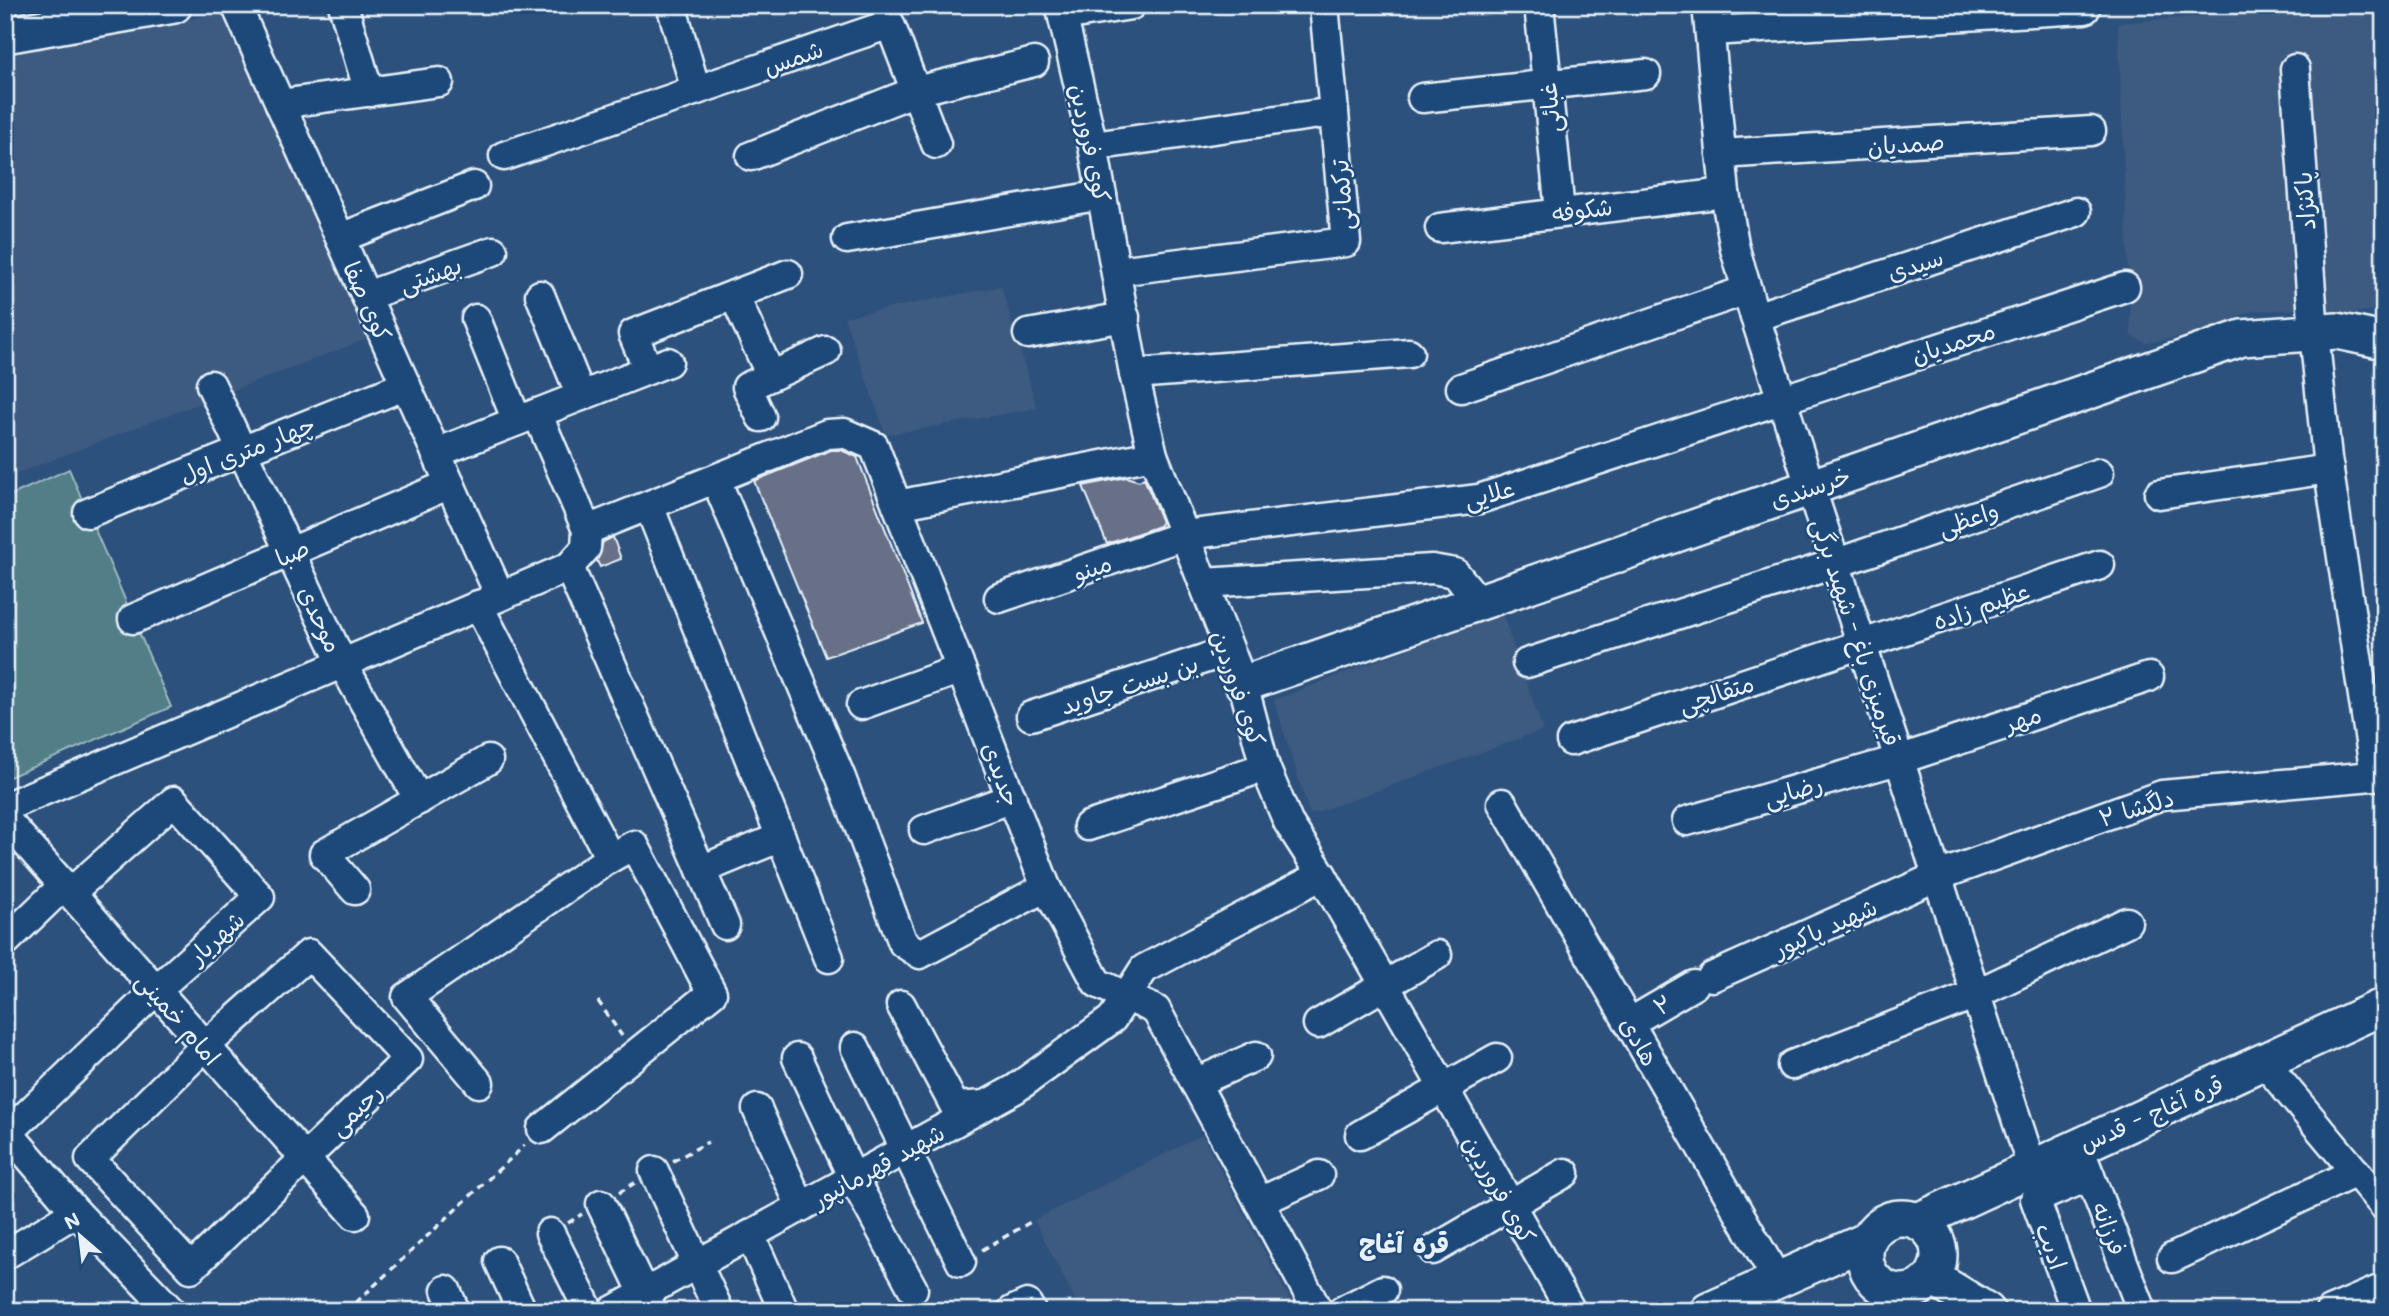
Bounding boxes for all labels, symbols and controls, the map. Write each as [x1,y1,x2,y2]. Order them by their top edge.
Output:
street label: شمس [759,32,827,82]
street label: کوی فروردین [1062,81,1119,205]
street label: غبائی [1531,81,1568,135]
street label: صمدیان [1866,125,1946,161]
street label: ترکمانی [1323,157,1360,232]
street label: پاکنژاد [2286,171,2323,231]
street label: شکوفه [1550,190,1614,229]
street label: سیدی [1883,240,1947,288]
street label: بهشتی [394,248,466,301]
street label: کوی صفا [336,256,399,346]
street label: محمدیان [1907,314,1999,370]
street label: چهار متری اول [175,408,320,491]
street label: خرسندی [1766,459,1854,515]
street label: علایی [1460,471,1518,516]
street label: واعظی [1934,493,2003,544]
street label: قیرمیزی باغ - شهید برگی [1803,514,1908,751]
street label: صبا [270,531,314,573]
street label: مینو [1068,546,1116,590]
street label: عظیم زاده [1928,574,2035,640]
street label: موحدی [291,581,350,658]
street label: کوی فروردین [1204,626,1273,750]
street label: بن بست جاوید [1056,647,1202,721]
street label: متقالچی [1674,666,1758,721]
street label: مهر [1999,698,2045,739]
street label: جدیدی [976,737,1028,811]
street label: رضایی [1760,767,1826,814]
street label: دلگشا ۲ [2095,781,2177,833]
street label: شهید پاکپور [1766,890,1882,965]
street label: شهریار [180,904,251,972]
street label: امام خمینی [127,965,228,1074]
street label: ۲ [1647,987,1677,1021]
street label: هادی [1614,1011,1666,1071]
street label: قره آغاج - قدس [2074,1067,2229,1160]
street label: رحیمی [322,1076,389,1143]
street label: شهید قهرمانپور [805,1116,950,1216]
street label: کوی فروردین [1456,1129,1544,1249]
street label: فرزانه [2086,1197,2134,1259]
north arrow [46,1200,116,1270]
text: N [60,1206,84,1235]
street label: ادیب [2029,1219,2075,1273]
district label: قره آغاج [1359,1226,1449,1261]

